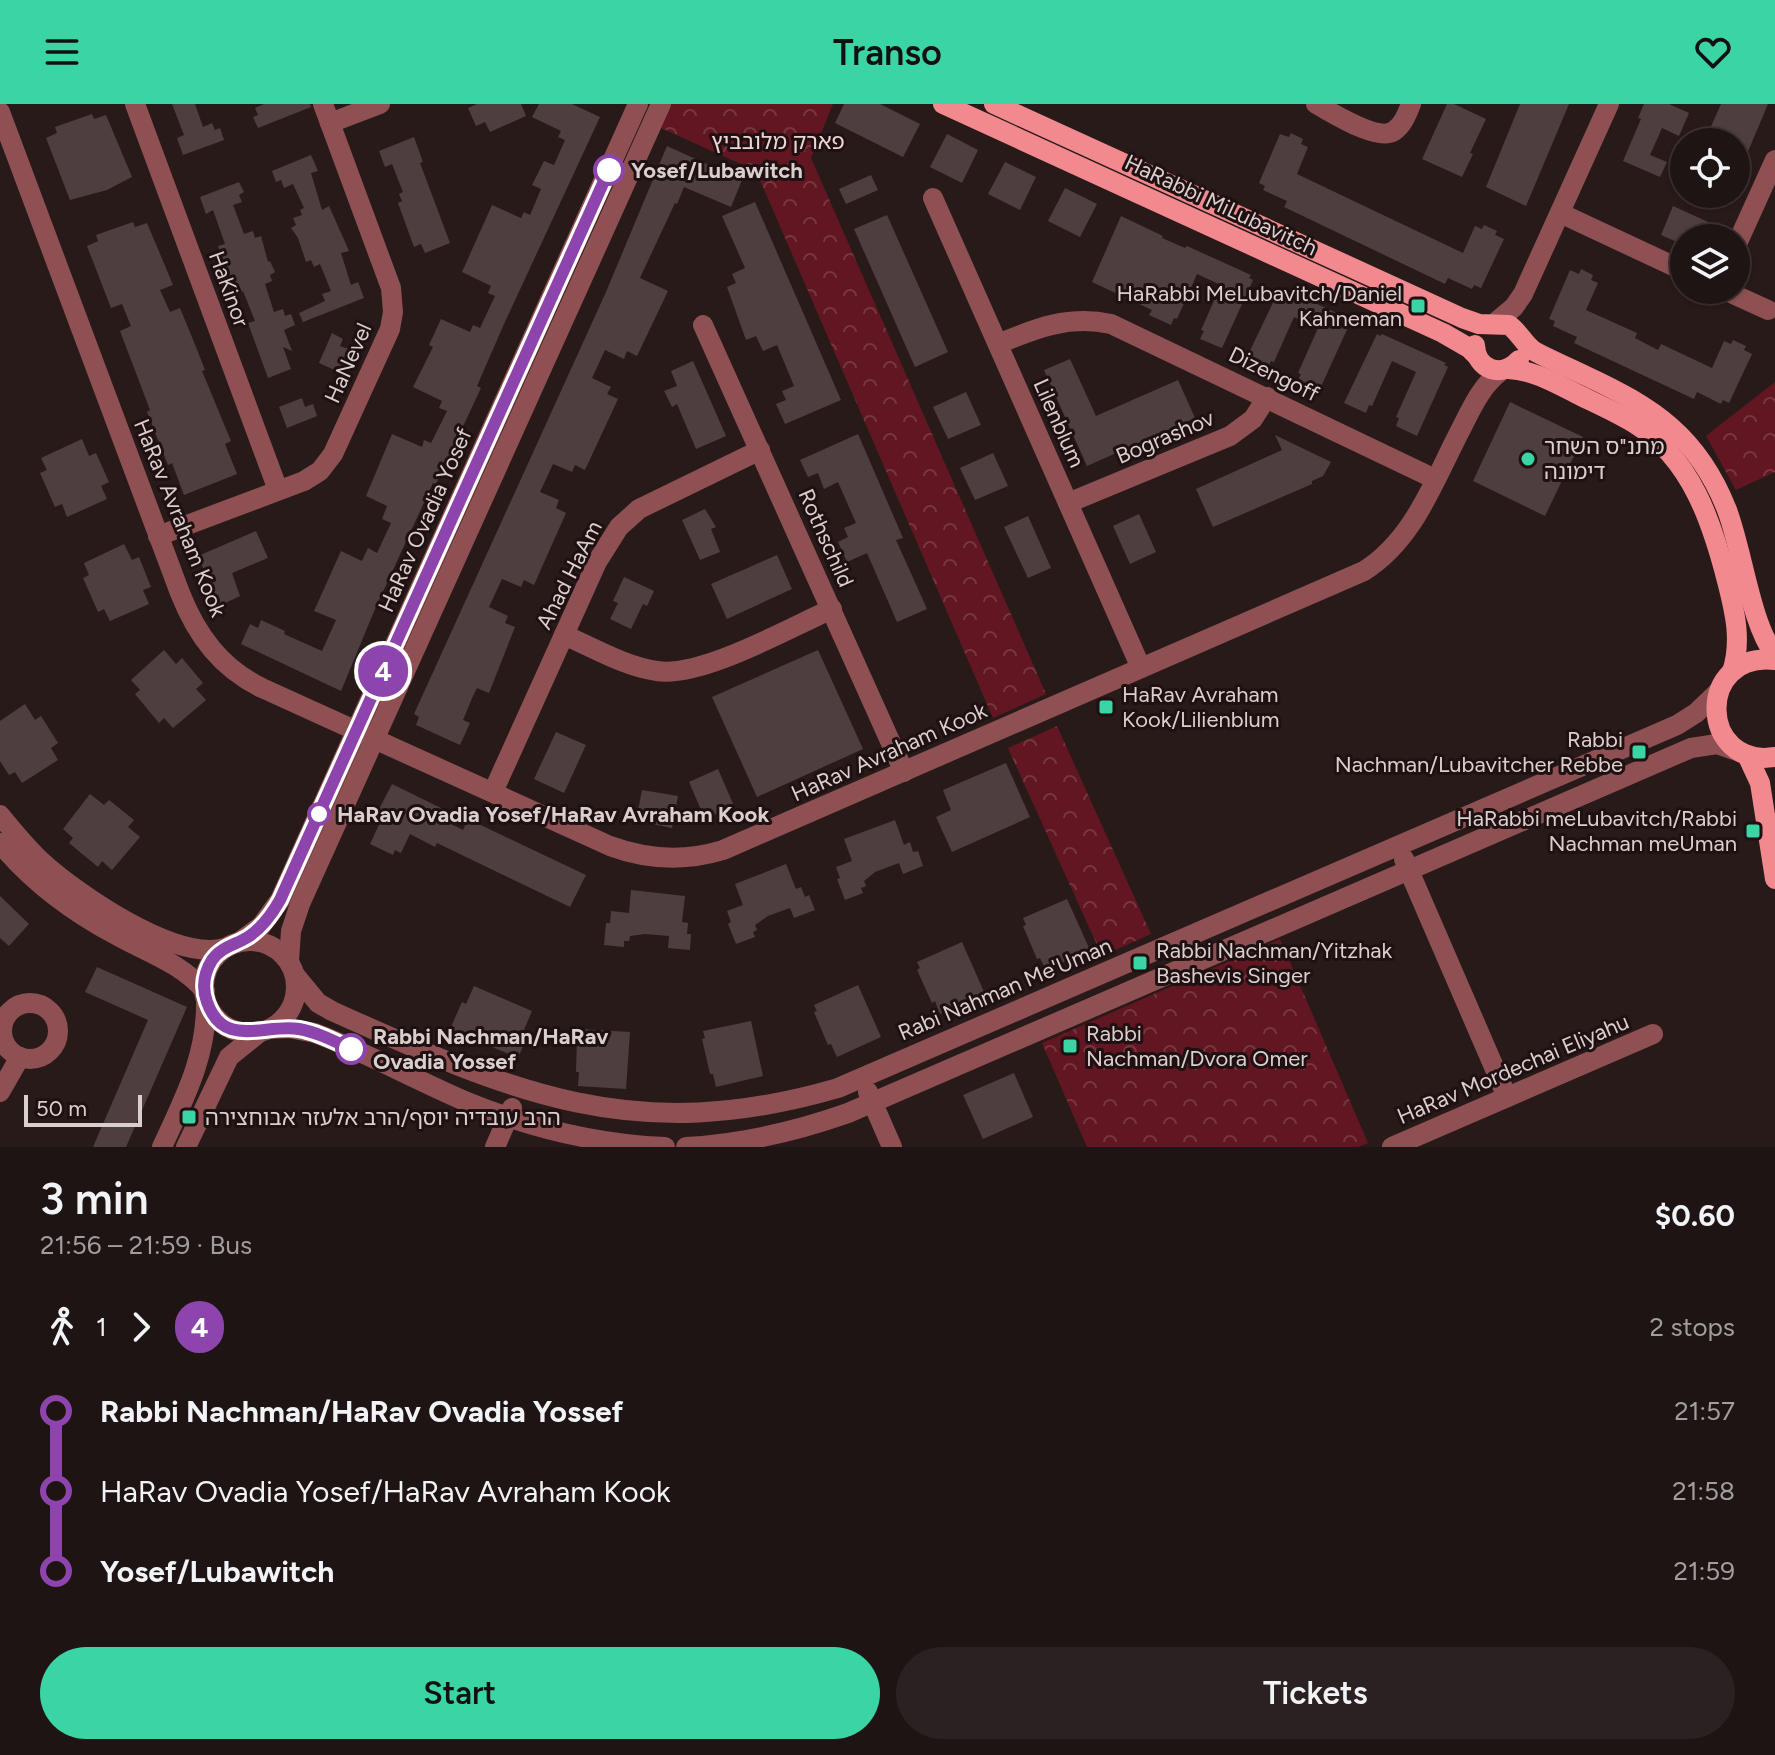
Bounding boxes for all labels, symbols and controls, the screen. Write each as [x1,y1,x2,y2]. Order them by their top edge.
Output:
icon: menu [40,30,84,74]
icon: heart [1691,30,1735,74]
text: Transo [833,31,942,74]
park label: פארק מלובביץ [711,128,845,155]
map controls [1670,128,1750,304]
button: locate [1670,128,1750,208]
street label: HaRabbi MiLubavitch [1120,149,1322,261]
marker: Yosef/Lubawitch [594,155,624,185]
place label: Yosef/Lubawitch [631,157,803,184]
button: layers [1670,224,1750,304]
street label: HaKinor [203,247,255,331]
place label: HaRabbi MeLubavitch/Daniel Kahneman [1117,280,1402,332]
marker: HaRabbi MeLubavitch/Daniel Kahneman [1409,297,1427,315]
street label: HaNevel [318,319,378,407]
street label: Dizengoff [1224,341,1324,408]
street label: Lilenblum [1027,374,1091,472]
street label: Bograshov [1112,404,1219,470]
street label: HaRav Avraham Kook [128,415,232,621]
street label: HaRav Ovadia Yosef [372,423,478,616]
place label: מתנ"ס השחר דימונה [1544,433,1664,485]
marker: מתנ"ס השחר דימונה [1519,450,1537,468]
street label: Rothschild [792,485,860,591]
street label: Ahad HaAm [530,516,608,634]
line badge: 4 [357,645,409,697]
text: 4 [374,654,392,688]
place label: HaRav Avraham Kook/Lilienblum [1122,681,1280,733]
street label: HaRav Avraham Kook [787,697,991,807]
marker: HaRav Avraham Kook/Lilienblum [1097,698,1115,716]
place label: Rabbi Nachman/Lubavitcher Rebbe [1335,726,1623,778]
marker: Rabbi Nachman/Lubavitcher Rebbe [1630,743,1648,761]
place label: HaRav Ovadia Yosef/HaRav Avraham Kook [337,801,769,828]
marker: HaRav Ovadia Yosef/HaRav Avraham Kook [308,803,330,825]
place label: HaRabbi meLubavitch/Rabbi Nachman meUman [1456,805,1737,857]
marker: HaRabbi meLubavitch/Rabbi Nachman meUman [1744,822,1762,840]
street label: Rabi Nahman Me'Uman [894,932,1116,1046]
place label: Rabbi Nachman/Yitzhak Bashevis Singer [1156,937,1393,989]
marker: Rabbi Nachman/Yitzhak Bashevis Singer [1131,954,1149,972]
street label: HaRav Mordechai Eliyahu [1393,1008,1633,1130]
place label: Rabbi Nachman/Dvora Omer [1086,1020,1308,1072]
place label: Rabbi Nachman/HaRav Ovadia Yossef [373,1023,609,1075]
marker: Rabbi Nachman/HaRav Ovadia Yossef [336,1034,366,1064]
marker: Rabbi Nachman/Dvora Omer [1061,1037,1079,1055]
scale bar [24,1091,142,1127]
text: 50 m [36,1095,87,1122]
place label: הרב עובדיה יוסף/הרב אלעזר אבוחצירה [205,1104,561,1131]
marker: הרב עובדיה יוסף/הרב אלעזר אבוחצירה [180,1108,198,1126]
text: 3 min [40,1172,149,1225]
text: $0.60 [1655,1197,1735,1234]
text: 21:56 – 21:59 · Bus [40,1229,252,1261]
icon: walk [40,1305,84,1349]
icon: forward [119,1305,163,1349]
text: 4 [191,1310,208,1344]
text: 1 [96,1311,107,1343]
text: 2 stops [1650,1311,1735,1343]
text: Rabbi Nachman/HaRav Ovadia Yossef [100,1393,623,1430]
text: 21:57 [1674,1395,1735,1427]
text: HaRav Ovadia Yosef/HaRav Avraham Kook [100,1473,671,1510]
text: 21:58 [1672,1475,1735,1507]
text: Yosef/Lubawitch [100,1553,334,1590]
text: 21:59 [1673,1555,1735,1587]
button: Start [40,1647,880,1739]
button: Tickets [896,1647,1735,1739]

